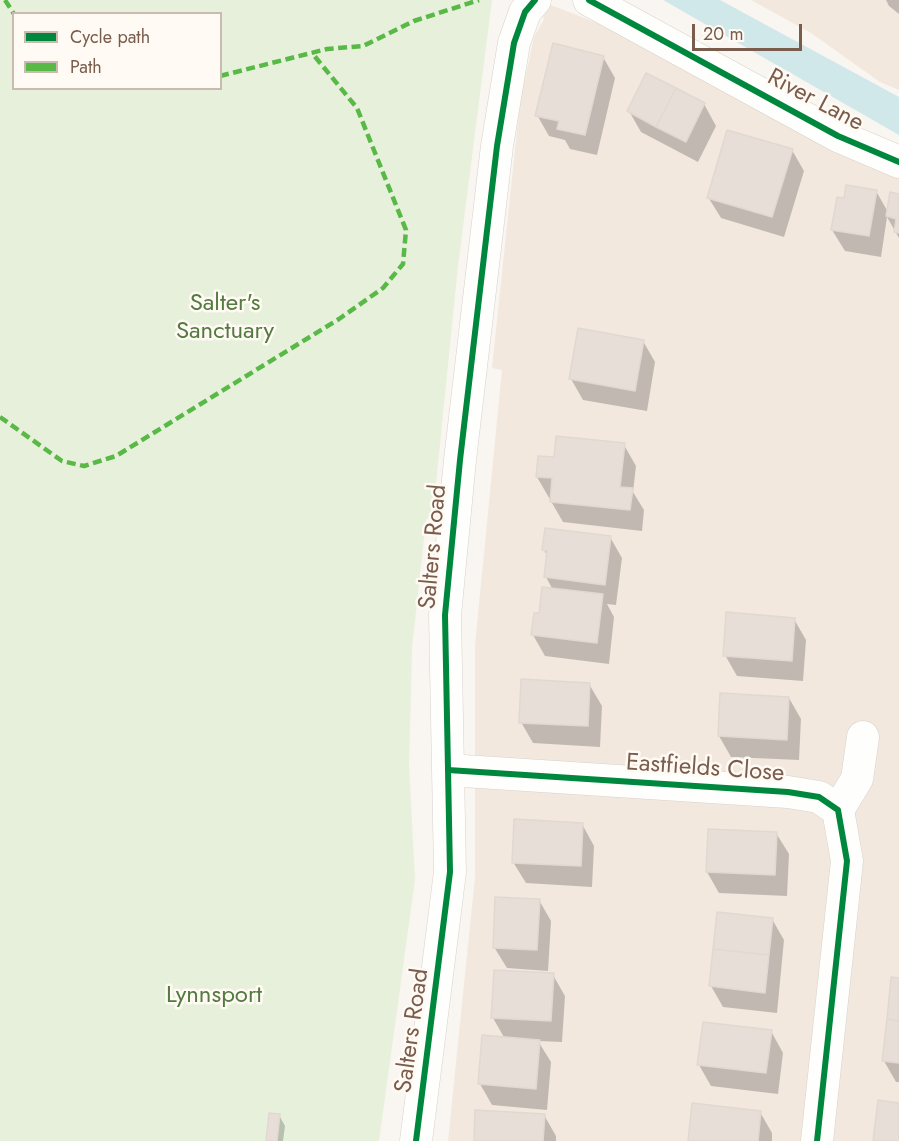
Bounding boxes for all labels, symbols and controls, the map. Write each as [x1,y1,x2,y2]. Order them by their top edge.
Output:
legend [12,12,222,90]
scale bar [695,12,804,50]
text: 20 m [703,21,743,47]
text: Cycle path [70,24,150,50]
text: Path [70,54,102,80]
street label: River Lane [762,64,868,138]
park label: Salter's Sanctuary [176,290,274,346]
street label: Salters Road [414,483,454,611]
street label: Eastfields Close [625,749,785,789]
street label: Salters Road [390,967,436,1095]
park label: Lynnsport [166,982,262,1010]

